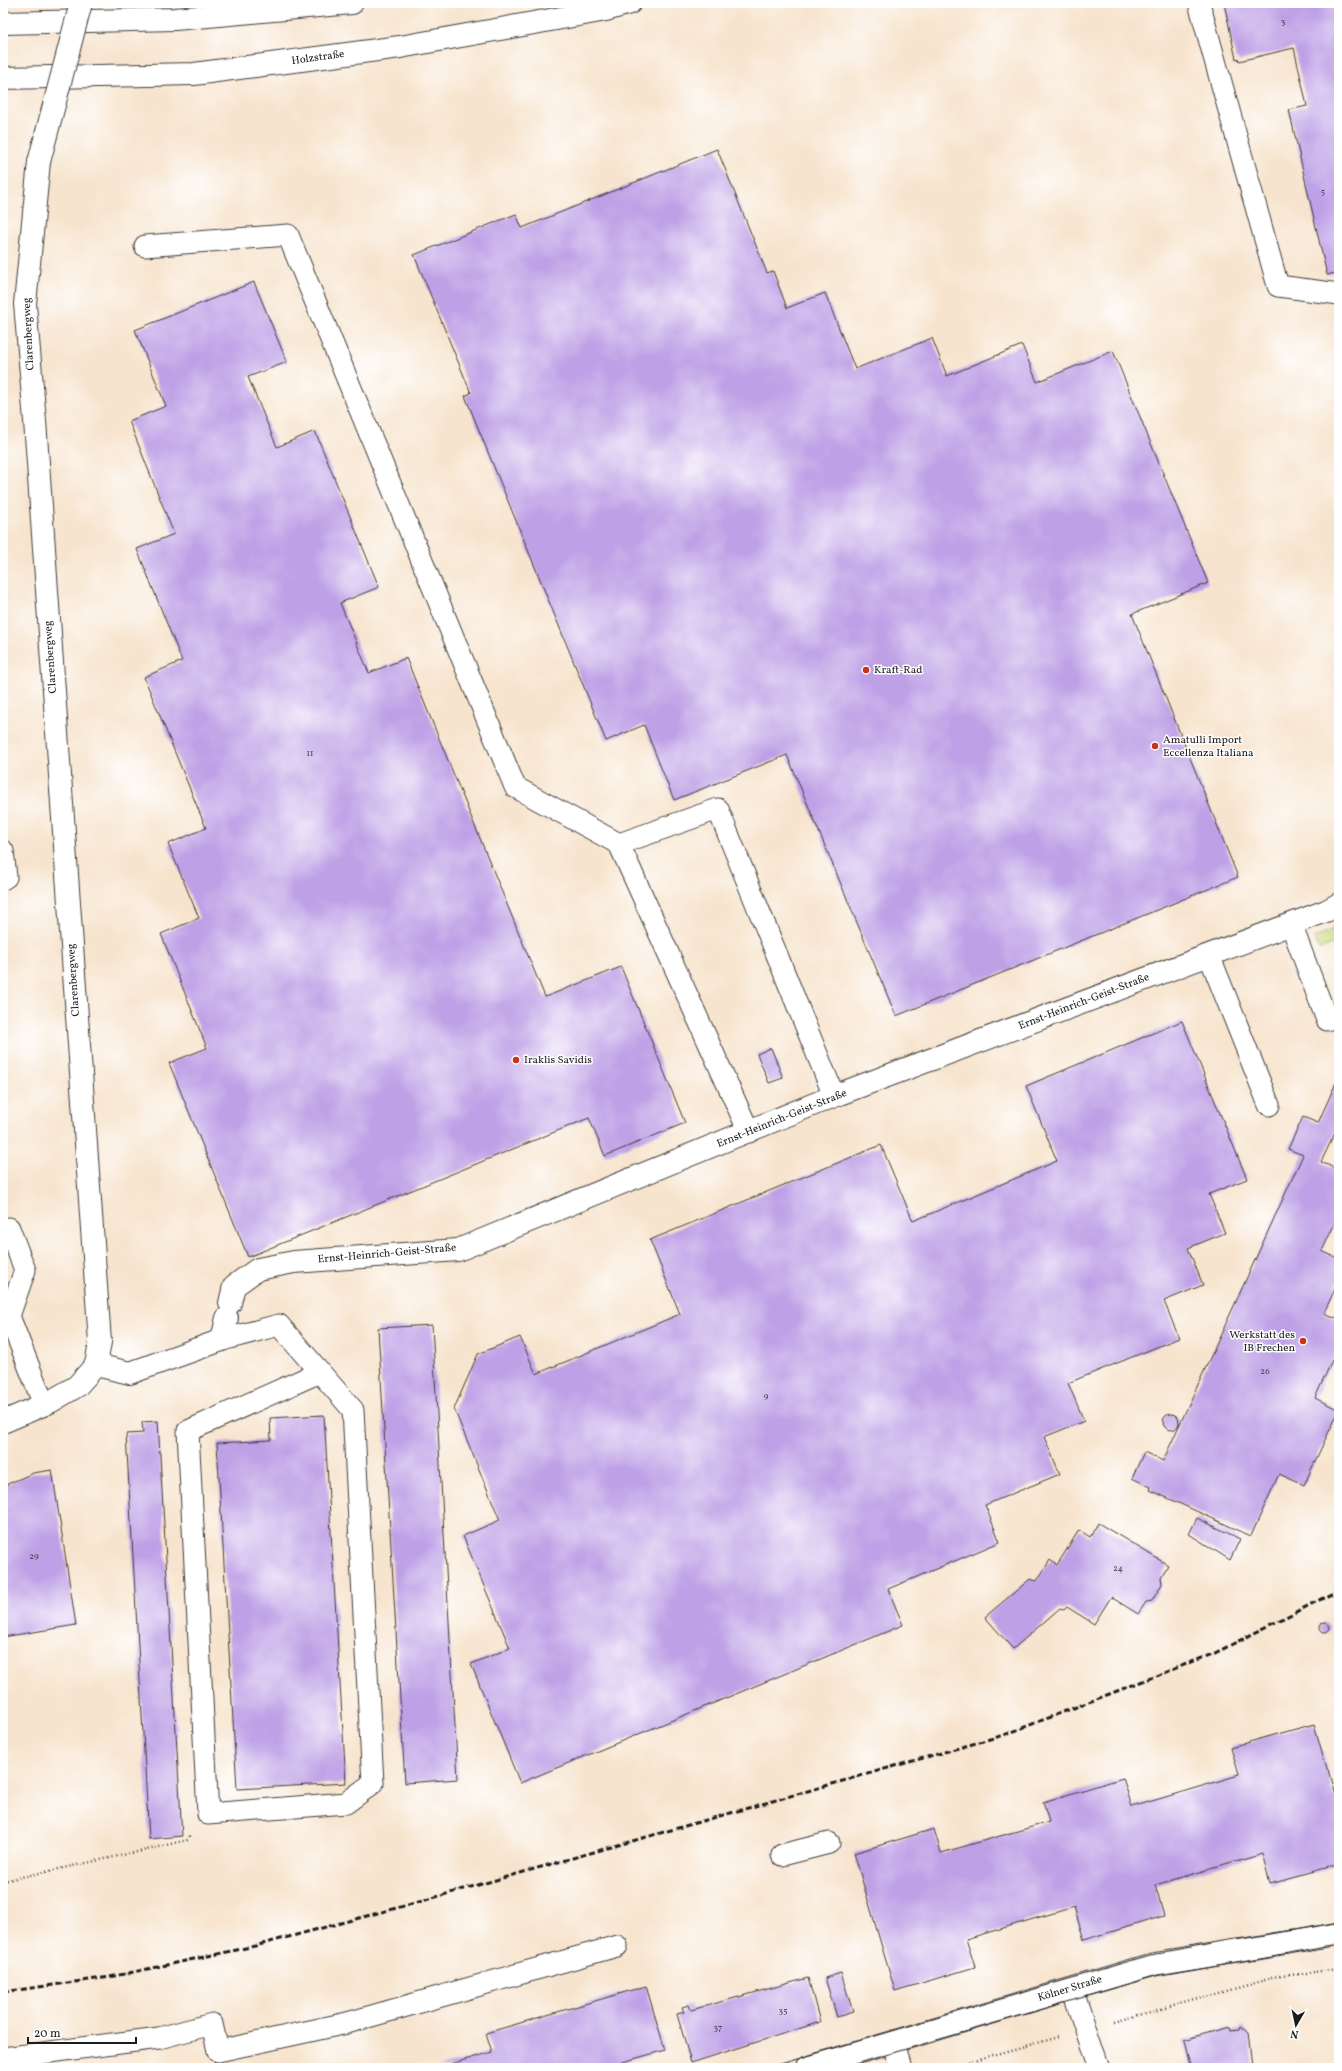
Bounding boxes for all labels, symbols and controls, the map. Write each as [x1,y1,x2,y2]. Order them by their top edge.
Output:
house number: 3 [1281,15,1286,28]
street label: Holzstraße [291,47,345,69]
house number: 5 [1321,185,1325,198]
street label: Clarenbergweg [20,297,38,371]
street label: Clarenbergweg [41,620,61,694]
place label: Kraft-Rad [874,663,922,678]
marker: Kraft-Rad [861,665,871,675]
place label: Amatulli Import Eccellenza Italiana [1163,733,1254,761]
marker: Amatulli Import Eccellenza Italiana [1150,741,1160,751]
house number: 11 [307,747,313,760]
street label: Clarenbergweg [64,943,84,1017]
street label: Ernst-Heinrich-Geist-Straße [1016,970,1152,1034]
place label: Iraklis Savidis [524,1053,592,1068]
marker: Iraklis Savidis [511,1055,521,1065]
street label: Ernst-Heinrich-Geist-Straße [715,1086,849,1152]
street label: Ernst-Heinrich-Geist-Straße [317,1240,457,1268]
place label: Werkstatt des IB Frechen [1229,1328,1295,1356]
marker: Werkstatt des IB Frechen [1298,1336,1308,1346]
house number: 26 [1260,1365,1270,1378]
house number: 9 [764,1390,769,1403]
house number: 29 [29,1550,39,1563]
house number: 24 [1113,1562,1123,1575]
street label: Kölner Straße [1036,1972,1104,2006]
house number: 35 [779,2004,787,2017]
north arrow [1276,2005,1316,2045]
scale bar [28,2019,136,2045]
house number: 37 [714,2021,722,2034]
text: N [1290,2025,1300,2041]
text: 20 m [34,2026,61,2042]

